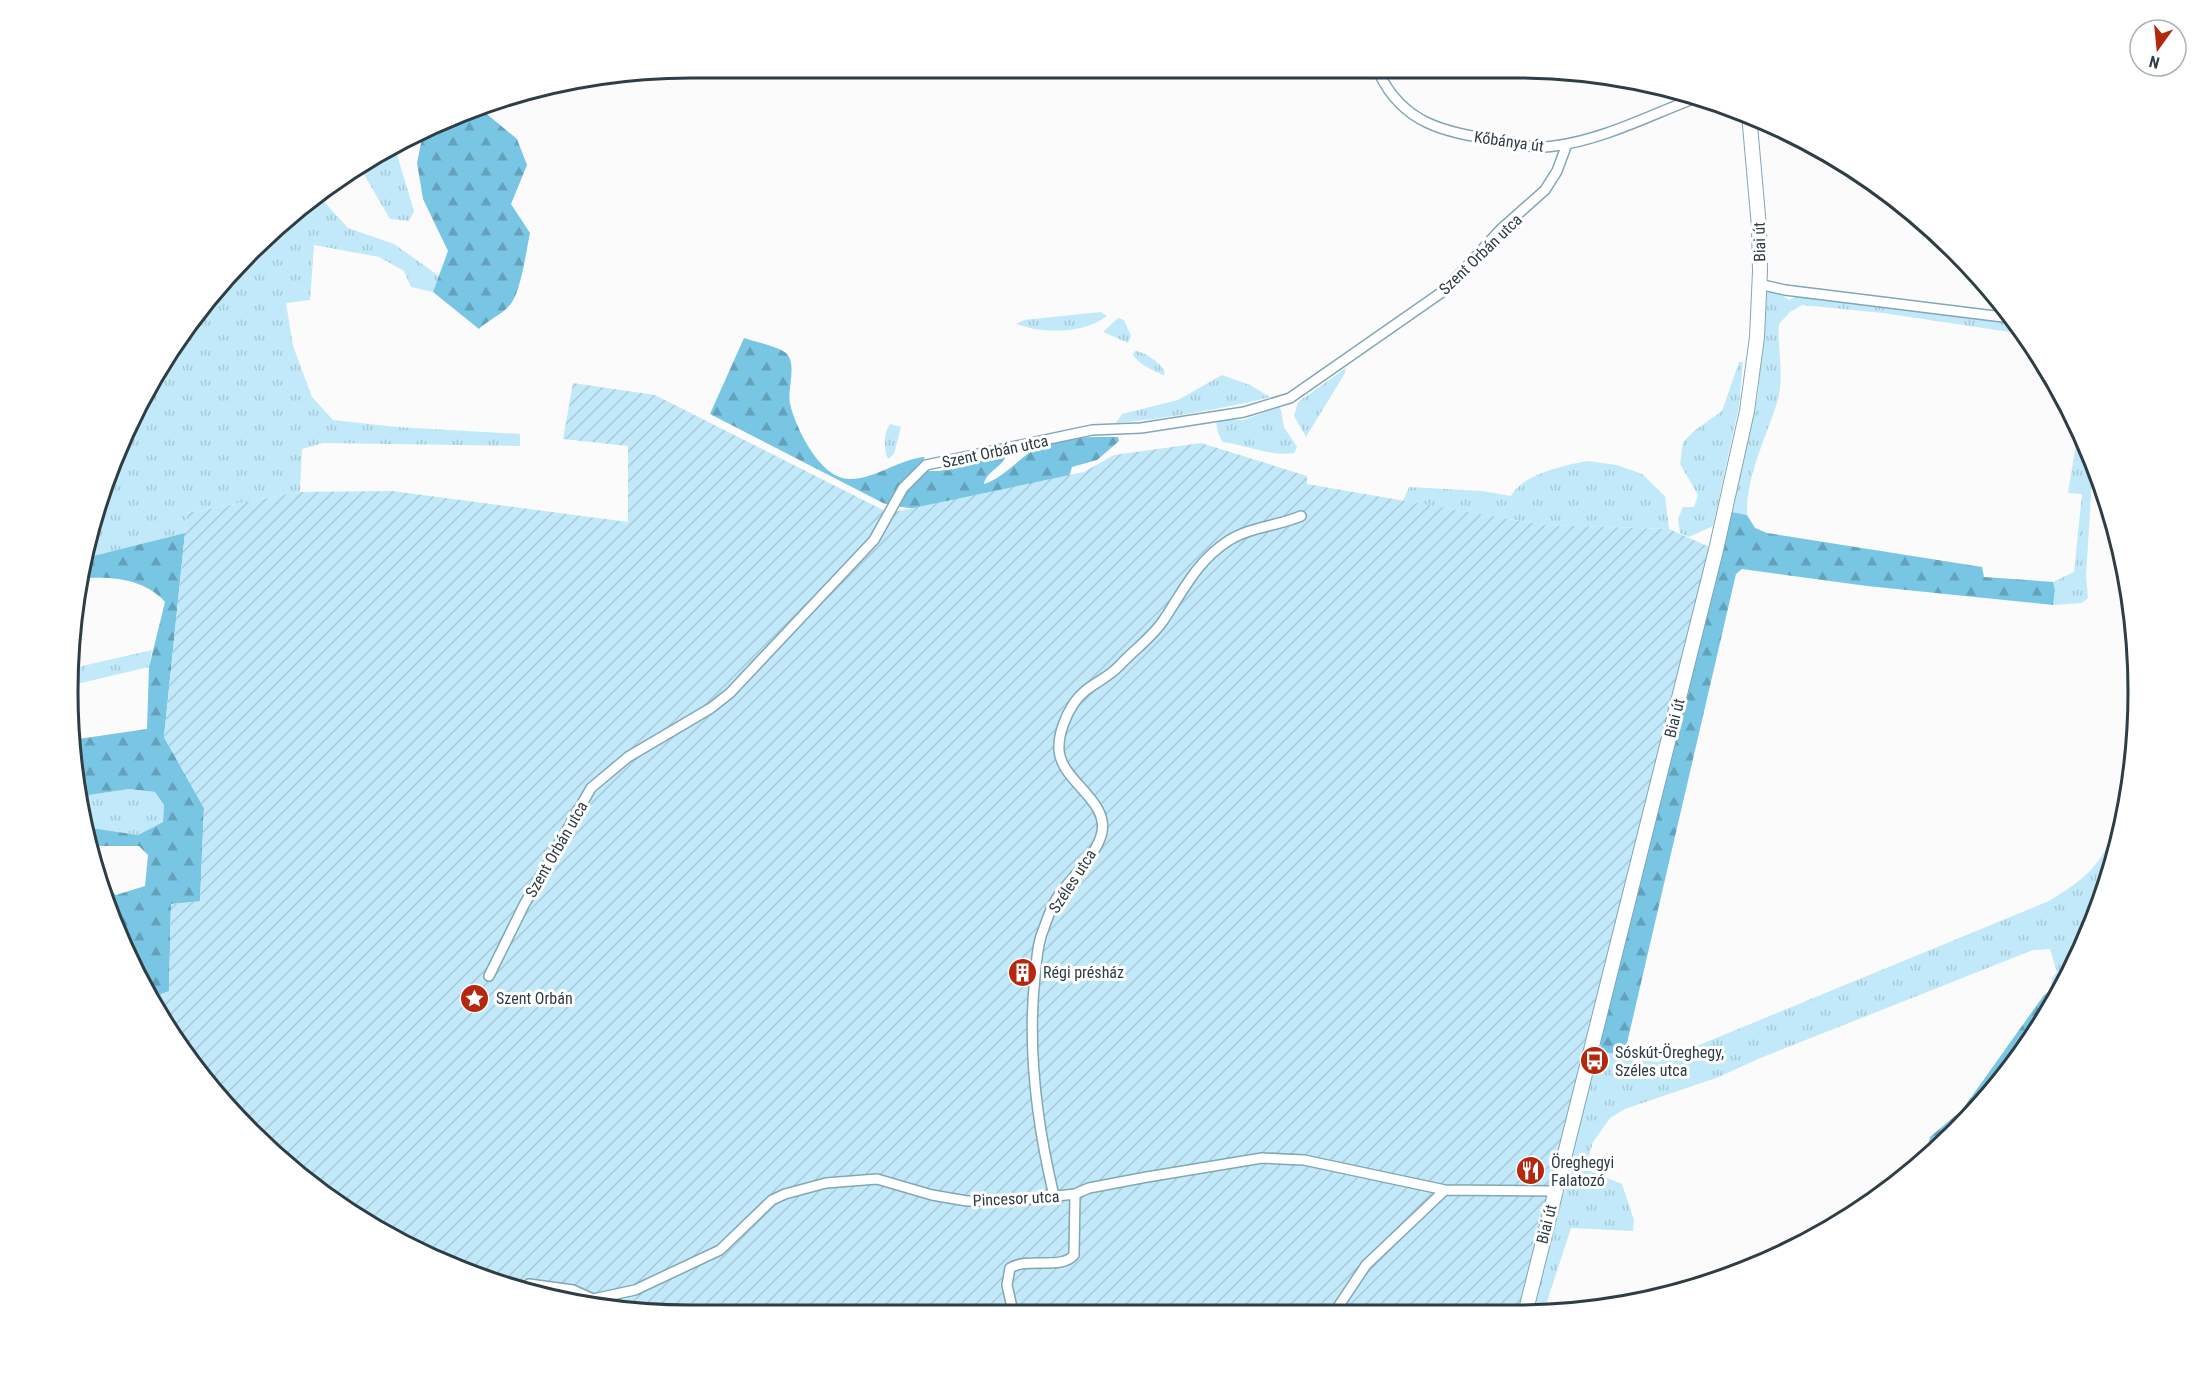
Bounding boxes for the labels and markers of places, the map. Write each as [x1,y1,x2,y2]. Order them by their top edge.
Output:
building icon: Régi présház [1006,956,1038,988]
place label: Régi présház [1043,963,1124,982]
place icon: Szent Orbán [459,982,491,1014]
place label: Szent Orbán [496,989,573,1008]
place label: Sóskút-Öreghegy, Széles utca [1615,1043,1724,1080]
bus stop icon: Sóskút-Öreghegy, Széles utca [1578,1045,1610,1077]
place label: Öreghegyi Falatozó [1551,1153,1614,1190]
restaurant icon: Öreghegyi Falatozó [1514,1155,1546,1187]

